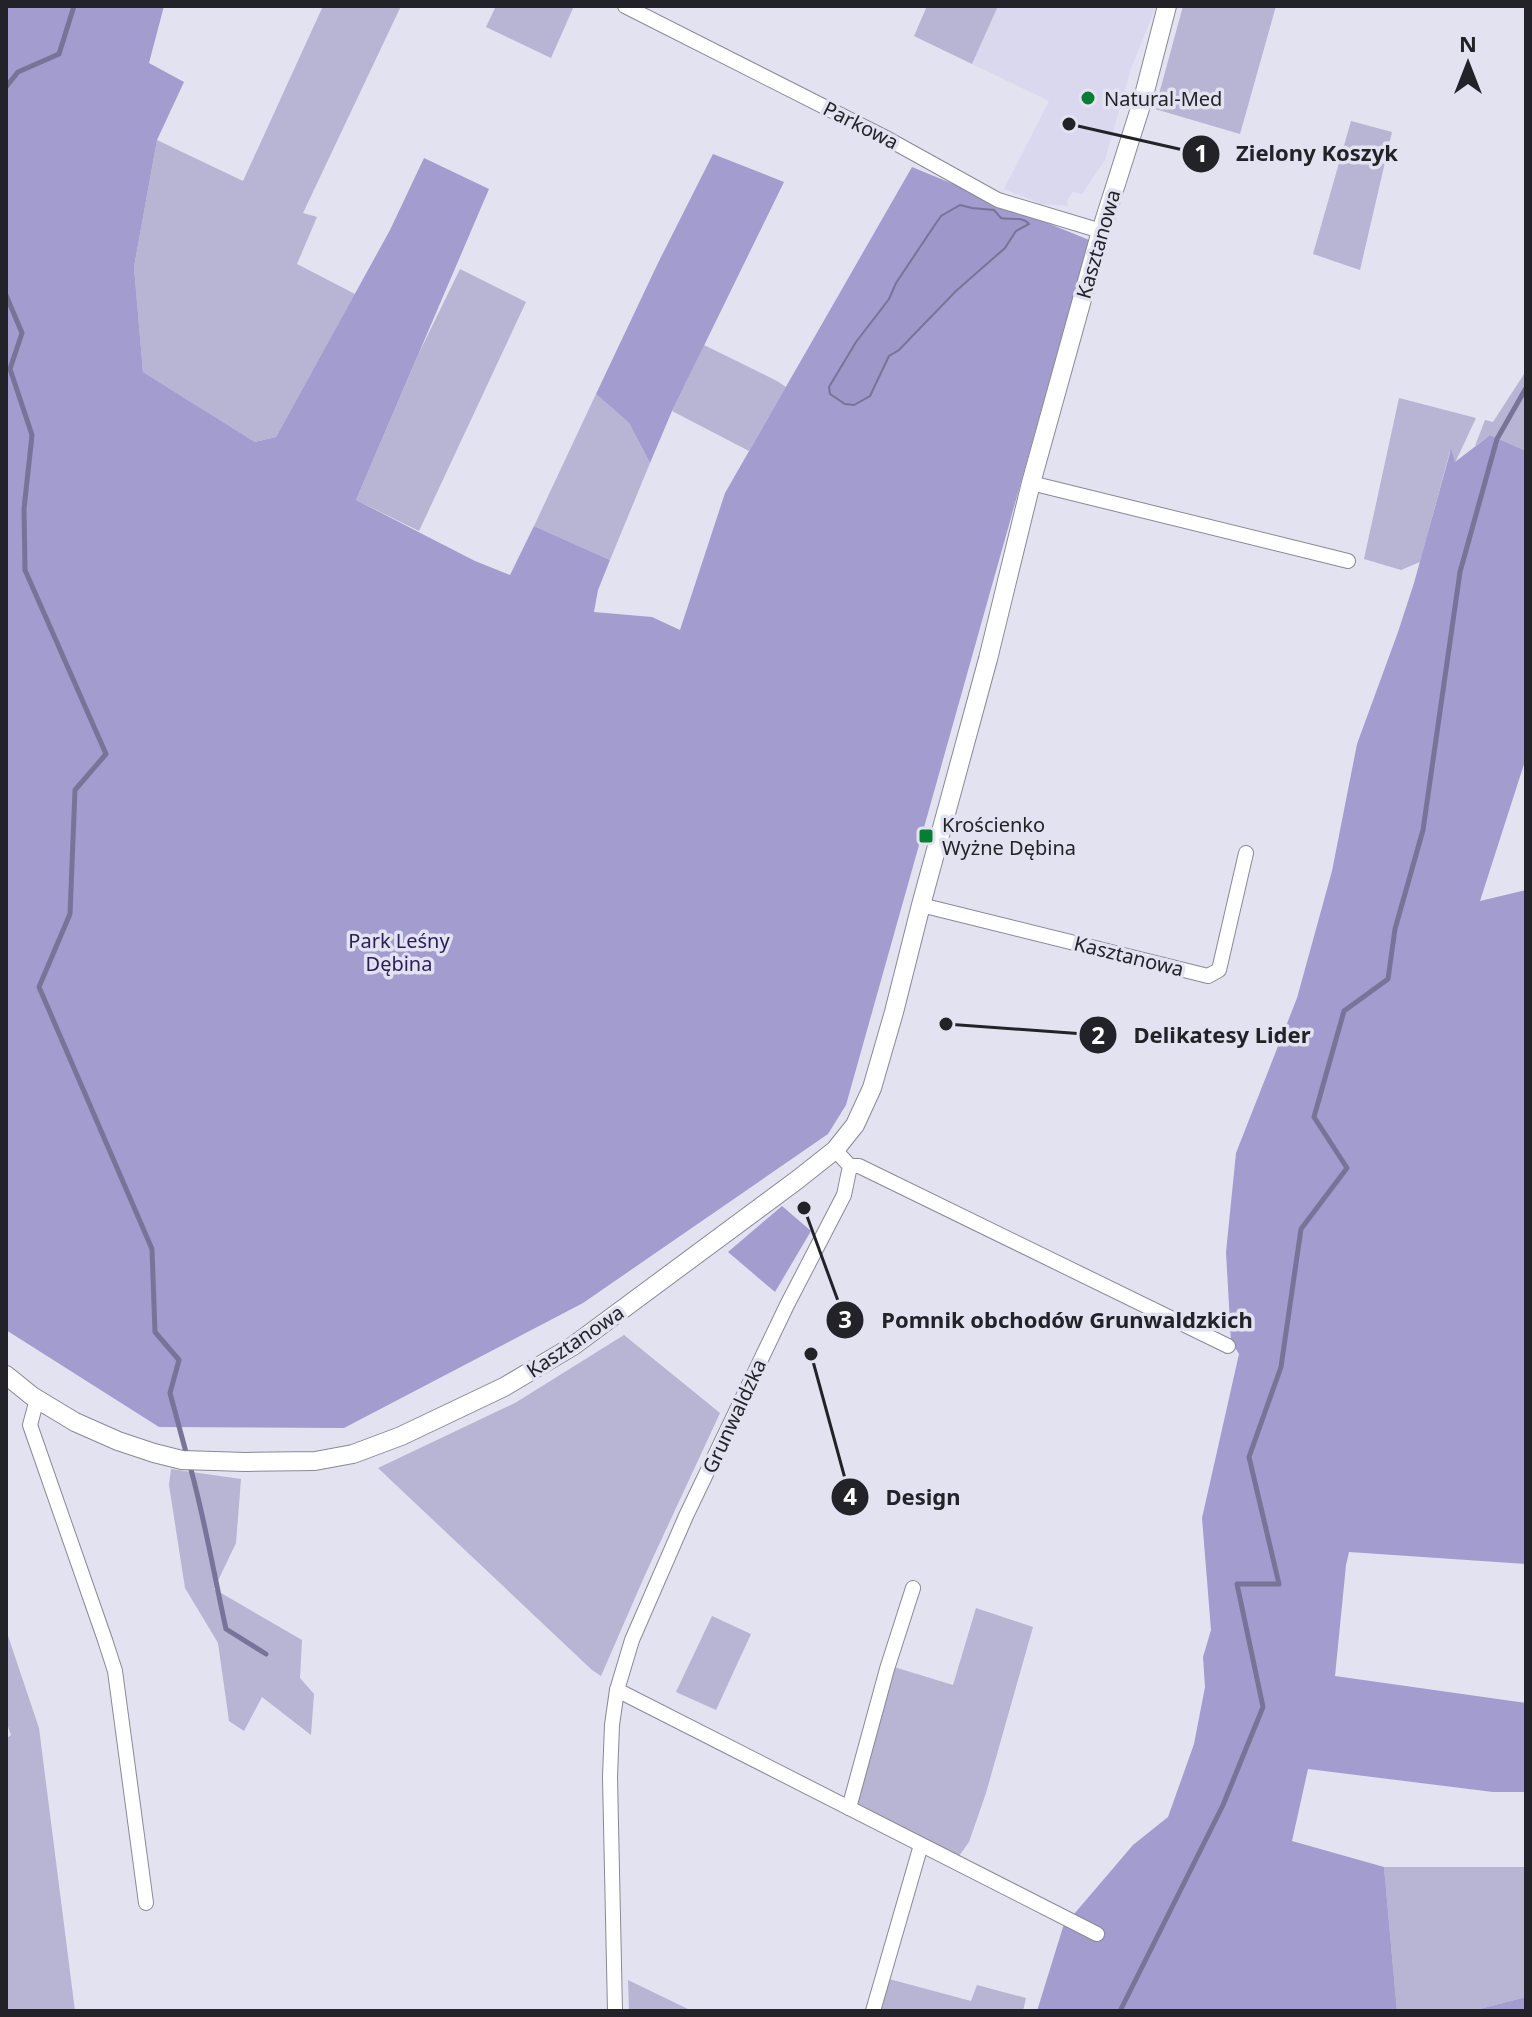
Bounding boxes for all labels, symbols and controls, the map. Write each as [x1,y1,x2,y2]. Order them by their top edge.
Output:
north arrow [1428,24,1508,104]
text: N [1459,28,1477,58]
place label: Natural-Med [1104,85,1222,112]
marker: Natural-Med [1079,89,1097,107]
street label: Parkowa [819,95,903,155]
callout: Zielony Koszyk [1181,131,1414,177]
text: 1 [1194,136,1208,169]
text: Zielony Koszyk [1236,137,1398,167]
street label: Kasztanowa [1070,186,1126,302]
place label: Krościenko Wyżne Dębina [942,811,1076,861]
marker: Krościenko Wyżne Dębina [917,827,935,845]
park label: Park Leśny Dębina [348,927,450,977]
street label: Kasztanowa [1071,929,1187,983]
callout: Delikatesy Lider [1078,1012,1327,1058]
text: 2 [1091,1018,1105,1051]
text: Delikatesy Lider [1134,1019,1311,1049]
callout: Pomnik obchodów Grunwaldzkich [825,1297,1269,1343]
street label: Kasztanowa [521,1298,629,1384]
text: 3 [838,1302,852,1335]
text: Pomnik obchodów Grunwaldzkich [881,1304,1253,1334]
street label: Grunwaldzka [696,1354,772,1478]
callout: Design [830,1474,977,1520]
text: 4 [843,1479,857,1512]
text: Design [885,1481,961,1511]

